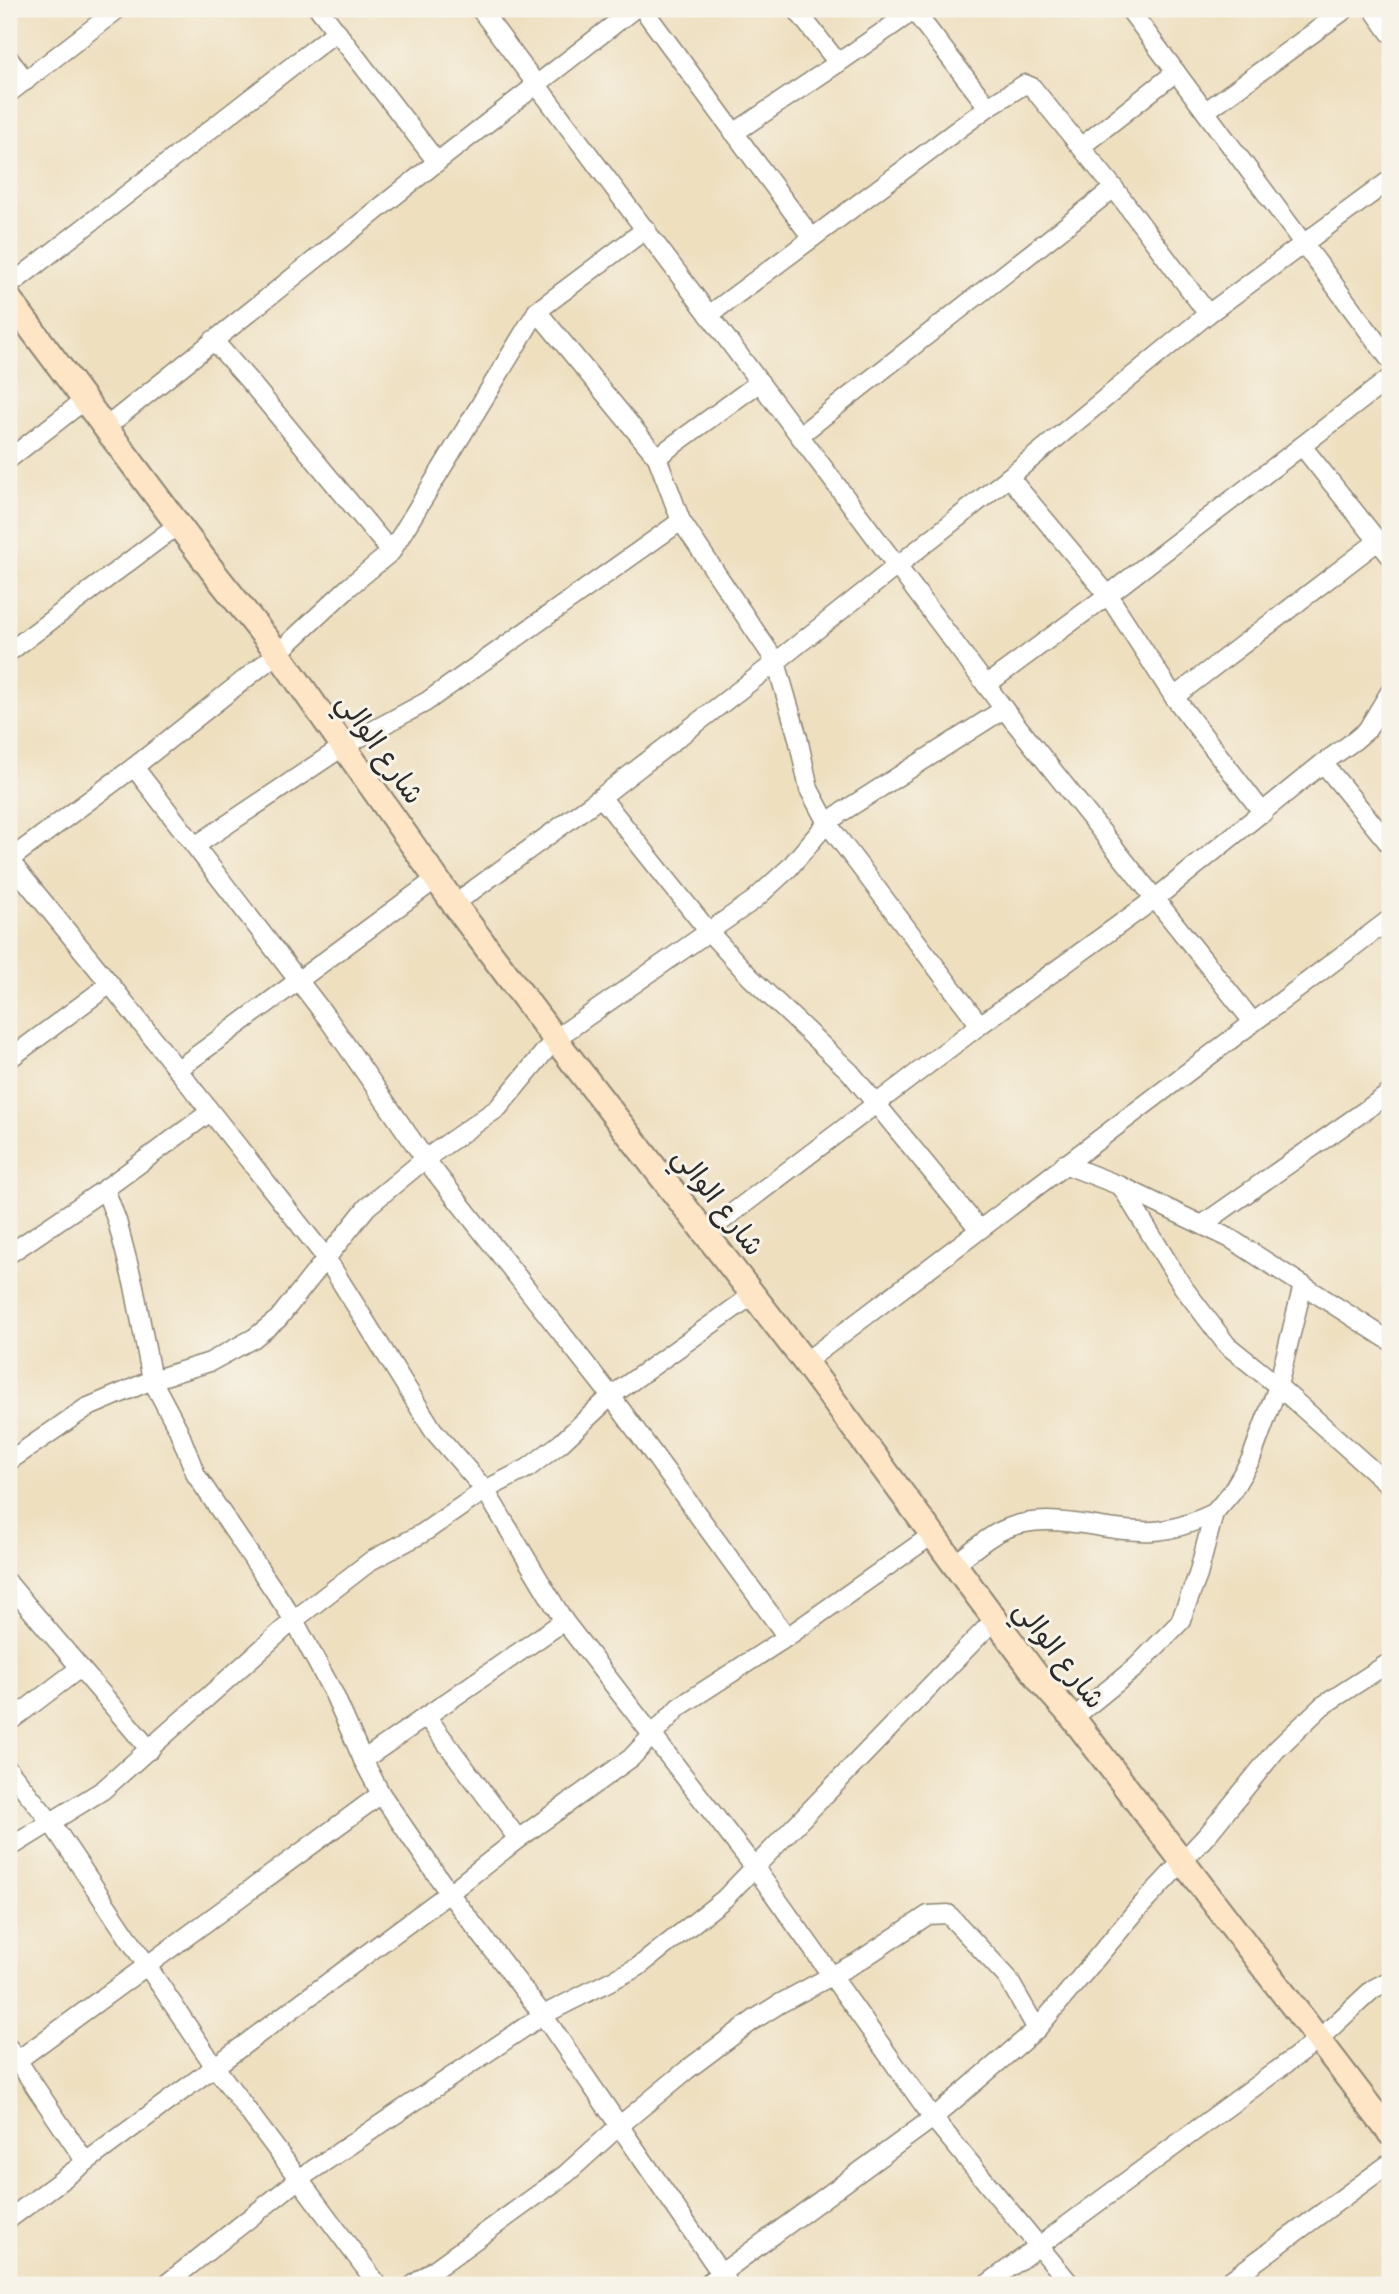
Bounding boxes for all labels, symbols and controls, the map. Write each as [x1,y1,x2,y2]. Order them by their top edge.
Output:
street label: شارع الوالي [324,687,430,815]
street label: شارع الوالي [660,1141,770,1267]
street label: شارع الوالي [1001,1594,1111,1720]

